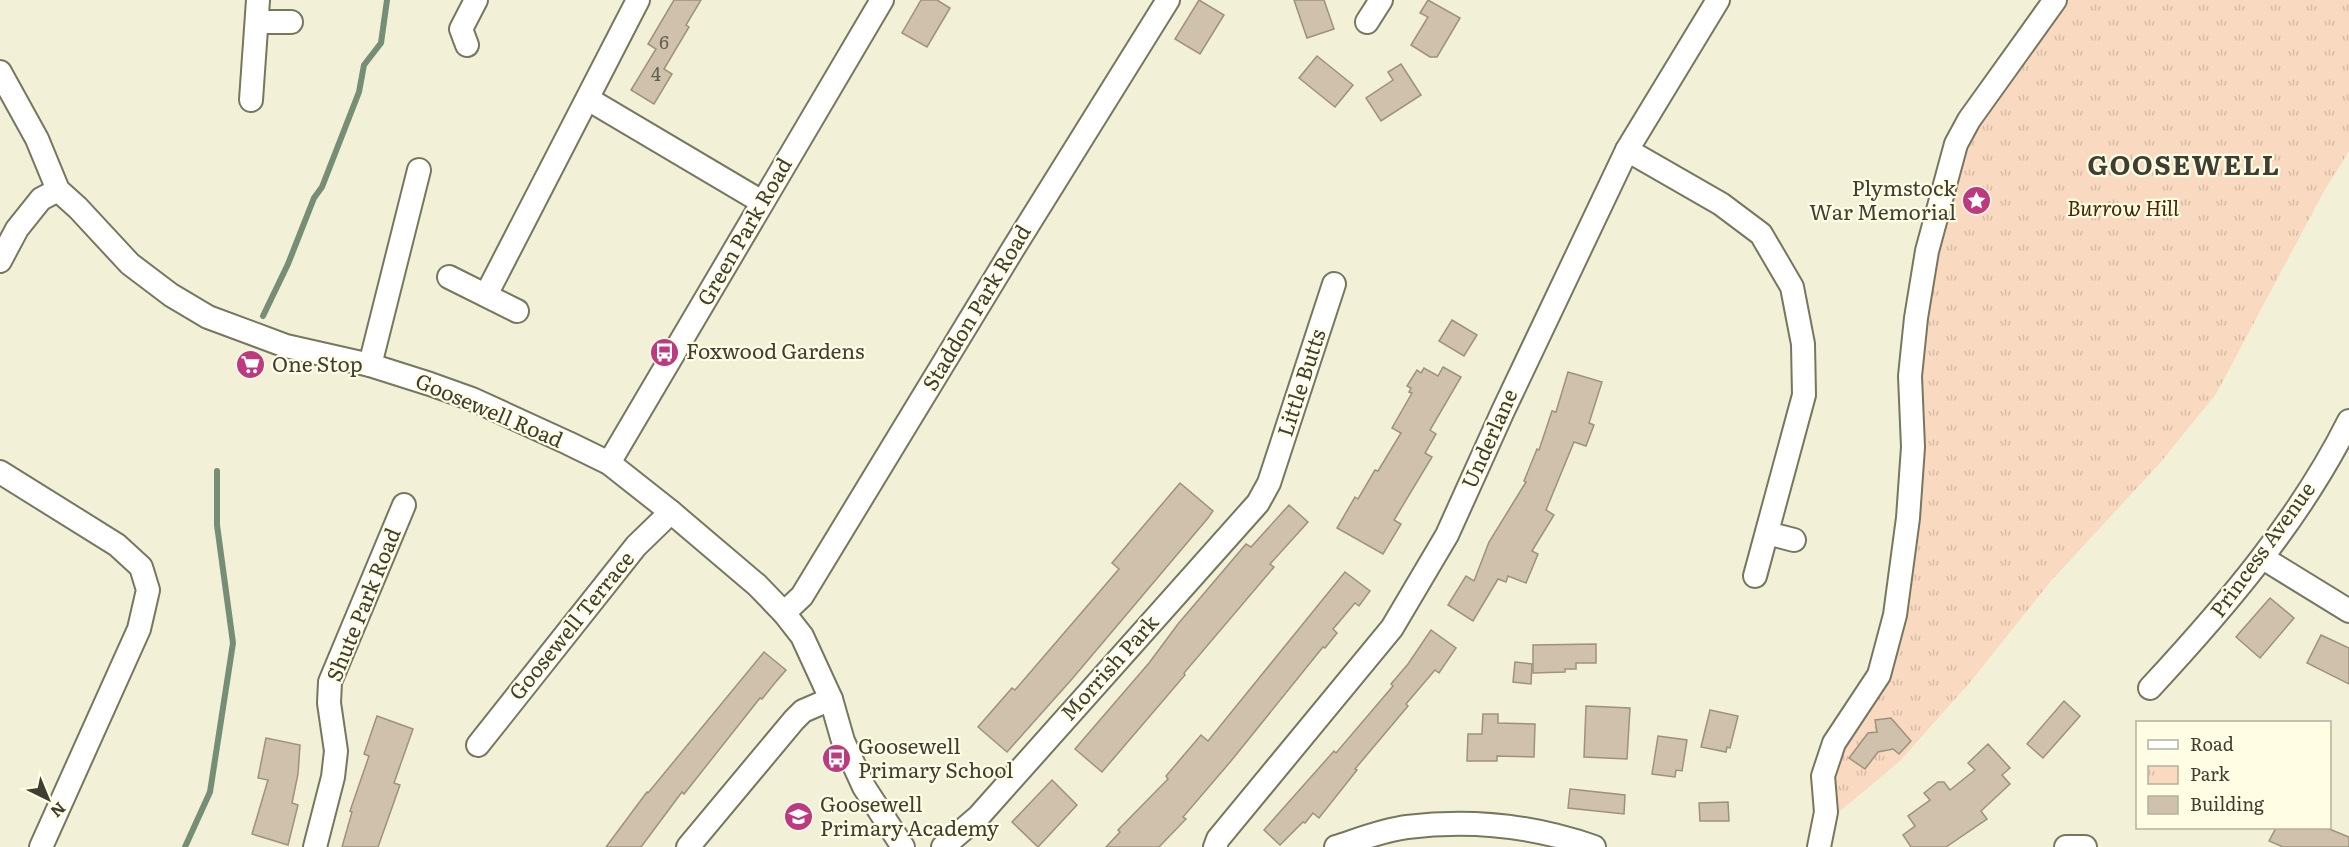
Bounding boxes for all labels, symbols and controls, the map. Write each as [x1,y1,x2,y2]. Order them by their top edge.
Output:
house number: 6 [659,28,669,55]
house number: 4 [651,60,661,87]
district label: GOOSEWELL [2087,143,2281,183]
street label: Green Park Road [688,151,798,311]
place label: Plymstock War Memorial [1809,171,1956,226]
place icon: Plymstock War Memorial [1961,185,1993,217]
park label: Burrow Hill [2067,191,2179,222]
street label: Staddon Park Road [913,218,1037,395]
street label: Little Butts [1268,325,1332,440]
place label: Foxwood Gardens [686,334,864,365]
bus stop icon: Foxwood Gardens [649,336,681,368]
place label: One Stop [272,347,363,378]
supermarket icon: One Stop [235,349,267,381]
street label: Goosewell Road [411,364,569,454]
street label: Underlane [1452,383,1523,493]
street label: Princess Avenue [2201,474,2321,623]
street label: Shute Park Road [317,522,407,686]
street label: Goosewell Terrace [500,543,640,706]
street label: Morrish Park [1052,606,1164,726]
legend [2136,721,2331,829]
place label: Goosewell Primary School [858,729,1013,784]
text: Road [2190,730,2234,757]
bus stop icon: Goosewell Primary School [821,743,853,775]
text: Park [2190,760,2231,787]
north arrow [18,769,78,829]
place label: Goosewell Primary Academy [820,787,1000,842]
text: Building [2190,790,2265,817]
text: N [46,797,72,824]
school or university icon: Goosewell Primary Academy [783,801,815,833]

